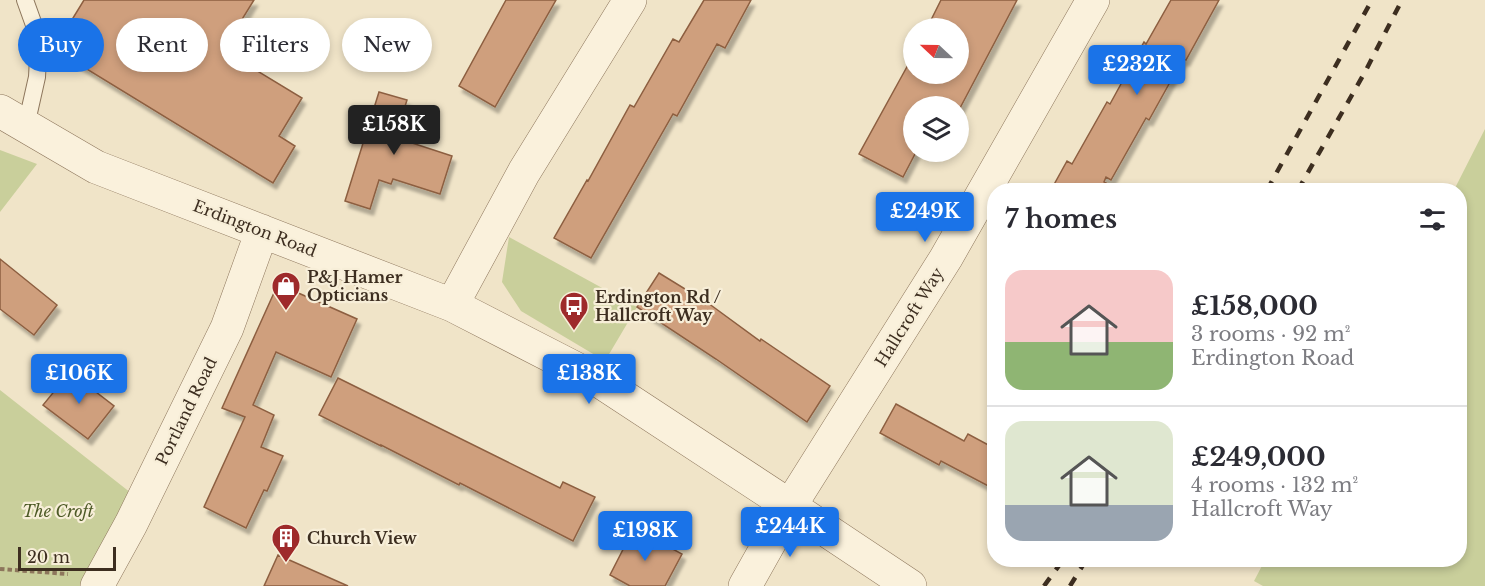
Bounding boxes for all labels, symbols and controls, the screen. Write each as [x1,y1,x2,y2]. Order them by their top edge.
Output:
chip: Buy [18,18,104,72]
chip: Rent [116,18,208,72]
chip: Filters [220,18,330,72]
chip: New [342,18,432,72]
north arrow [903,18,969,84]
map controls [903,18,969,162]
pin: £232K [1095,45,1179,96]
text: £232K [1102,52,1172,76]
button: layers [903,96,969,162]
pin: £158K [352,105,436,156]
text: £158K [362,112,426,136]
pin: £249K [883,192,967,243]
street label: Erdington Road [190,195,320,261]
text: £249K [890,199,960,223]
text: 7 homes [1005,203,1117,235]
icon: filters [1416,203,1449,236]
street label: Hallcroft Way [870,263,948,370]
place label: P&J Hamer Opticians [307,267,403,305]
shop icon: P&J Hamer Opticians [270,270,302,312]
place label: Erdington Rd / Hallcroft Way [595,287,722,325]
bus stop icon: Erdington Rd / Hallcroft Way [558,290,590,332]
text: £158,000 [1191,290,1318,322]
icon: home [1053,294,1125,366]
text: 3 rooms · 92 m² [1191,322,1350,346]
text: Erdington Road [1191,346,1354,370]
pin: £106K [37,354,121,405]
street label: Portland Road [151,354,221,468]
pin: £138K [547,354,631,405]
text: £106K [45,361,113,385]
text: £138K [557,361,621,385]
text: £249,000 [1191,441,1326,473]
icon: home [1053,445,1125,517]
text: 4 rooms · 132 m² [1191,473,1358,497]
text: Hallcroft Way [1191,497,1333,521]
park label: The Croft [22,501,94,521]
pin: £244K [748,507,832,558]
pin: £198K [603,511,687,562]
text: £244K [755,514,825,538]
text: £198K [612,518,678,542]
building icon: Church View [270,522,302,564]
place label: Church View [307,528,417,548]
scale bar [18,544,116,572]
text: 20 m [27,547,70,567]

